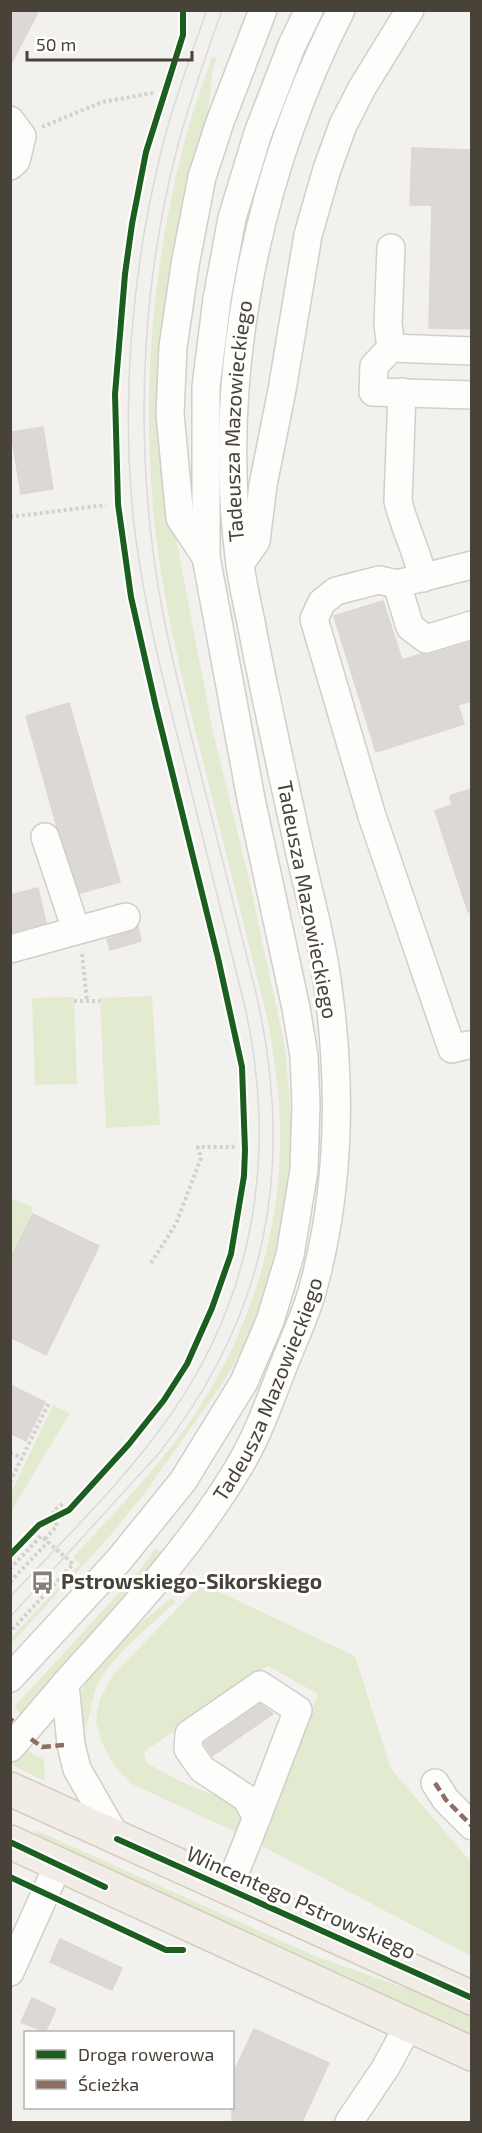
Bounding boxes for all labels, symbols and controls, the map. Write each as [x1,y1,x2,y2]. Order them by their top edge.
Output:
scale bar [27,24,192,62]
text: 50 m [36,33,76,55]
street label: Tadeusza Mazowieckiego [219,298,256,543]
street label: Tadeusza Mazowieckiego [273,779,344,1021]
street label: Tadeusza Mazowieckiego [207,1275,326,1505]
place label: Pstrowskiego-Sikorskiego [61,1568,322,1593]
bus stop icon: Pstrowskiego-Sikorskiego [30,1569,56,1595]
street label: Wincentego Pstrowskiego [183,1840,420,1964]
legend [24,2031,234,2109]
text: Droga rowerowa [78,2043,214,2065]
text: Ścieżka [78,2073,139,2095]

